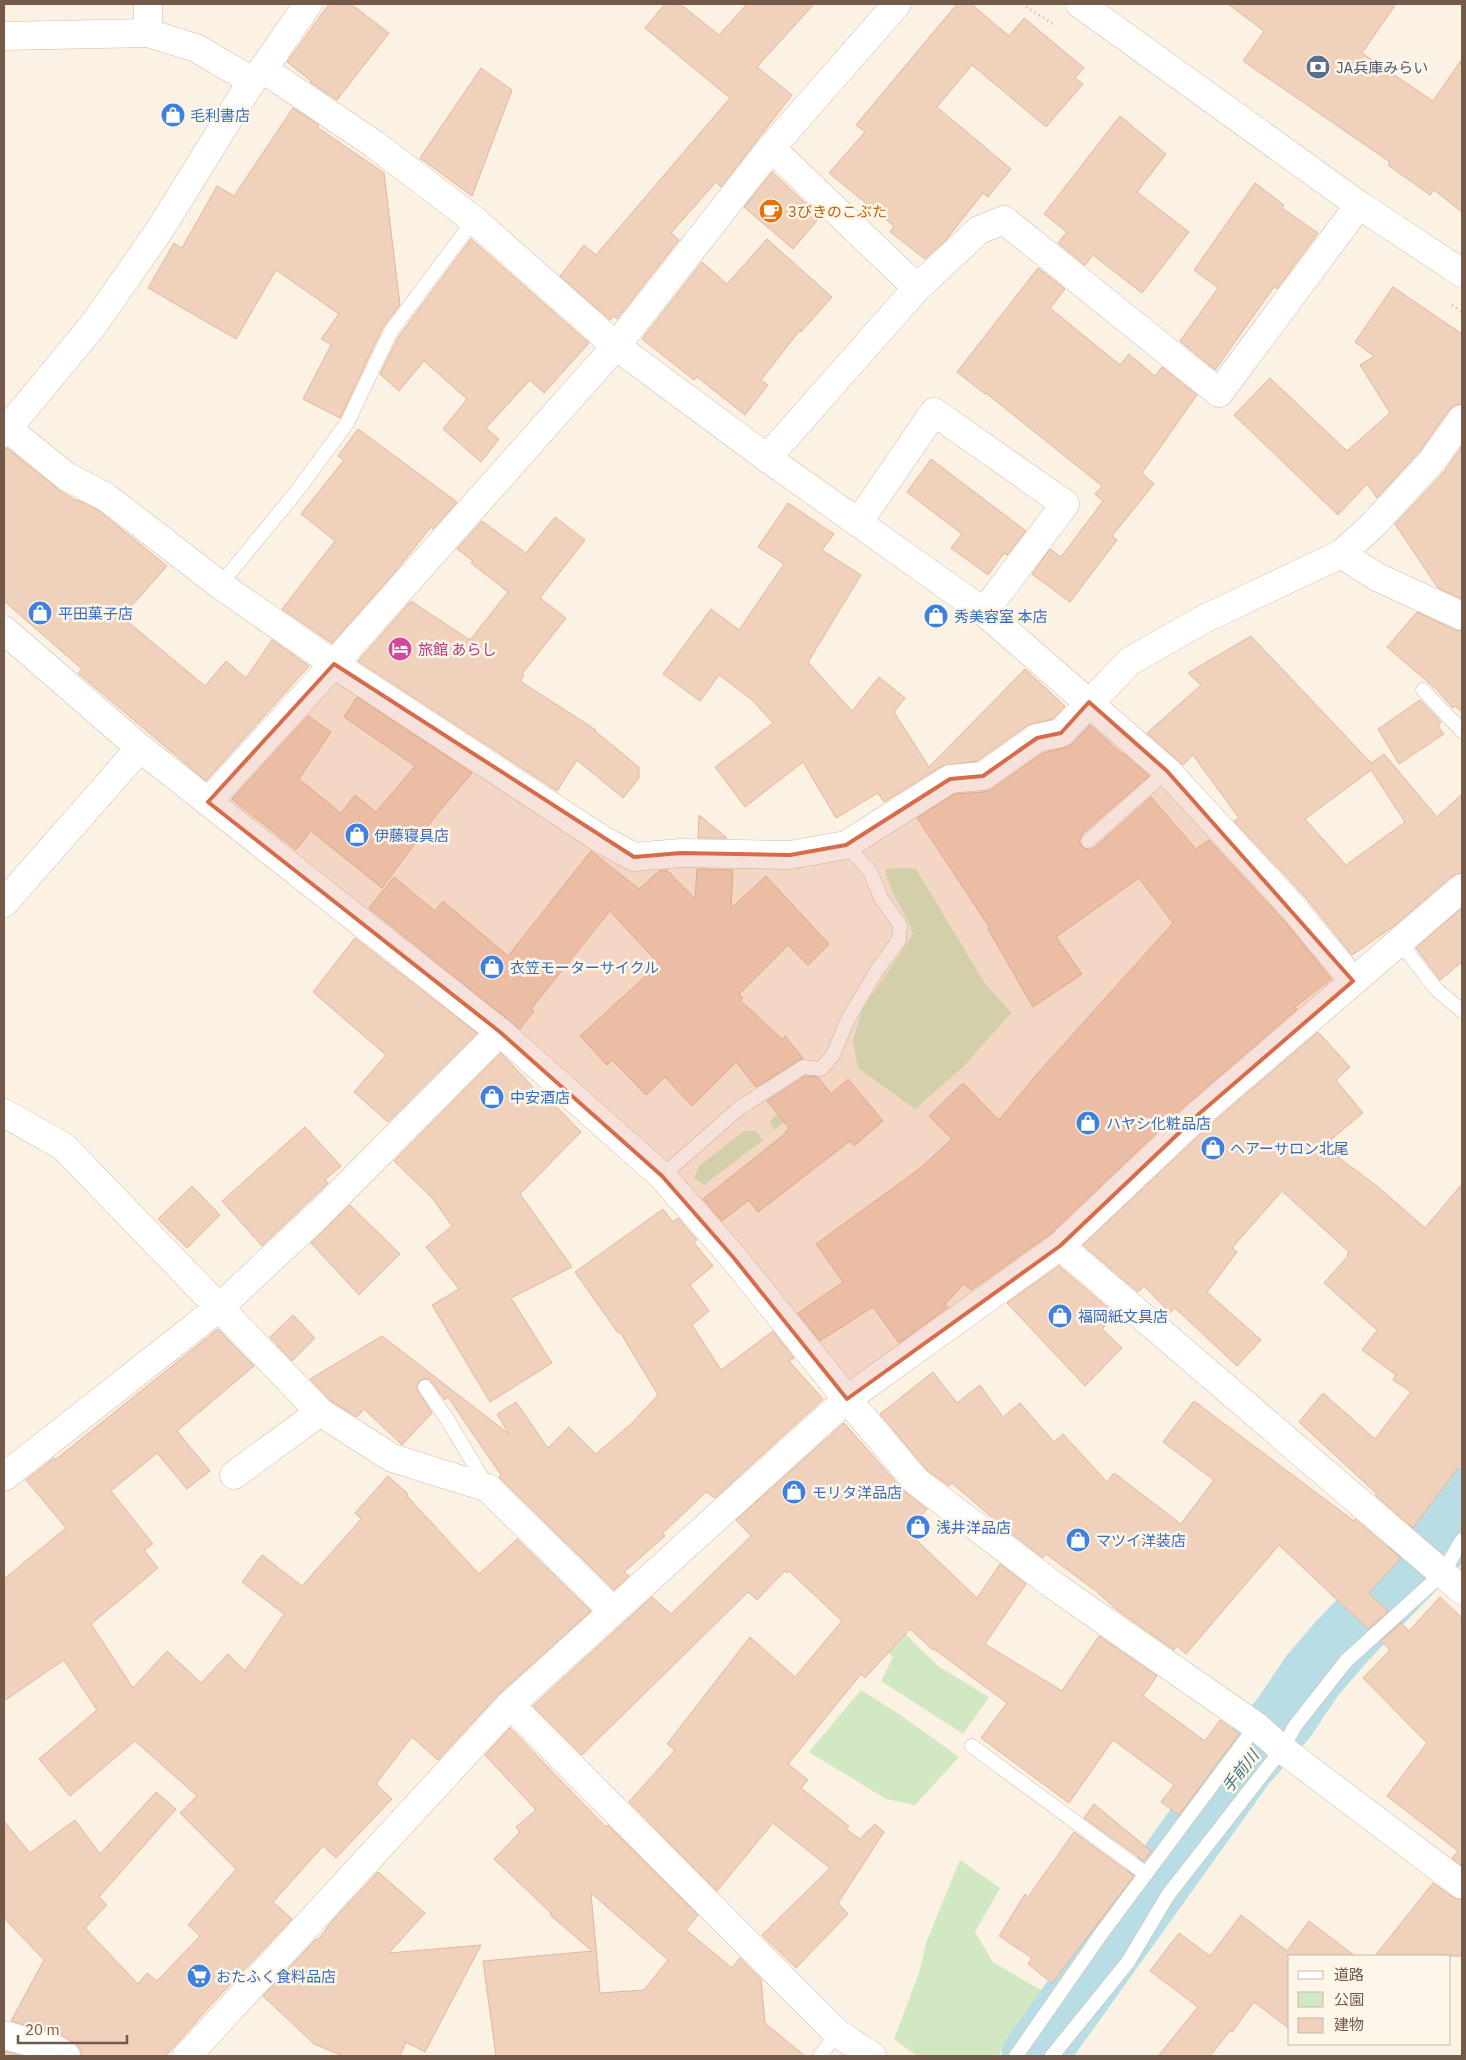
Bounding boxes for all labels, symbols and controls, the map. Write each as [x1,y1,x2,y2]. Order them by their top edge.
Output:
bank icon: JA兵庫みらい [1305,54,1331,80]
place label: JA兵庫みらい [1336,58,1428,77]
shop icon: 毛利書店 [160,102,186,128]
place label: 毛利書店 [190,106,250,125]
cafe icon: 3びきのこぶた [758,198,784,224]
place label: 3びきのこぶた [788,202,887,221]
shop icon: 平田菓子店 [27,600,53,626]
shop icon: 秀美容室 本店 [923,603,949,629]
place label: 平田菓子店 [58,604,133,623]
place label: 秀美容室 本店 [954,607,1048,626]
hotel icon: 旅館 あらし [387,636,413,662]
place label: 旅館 あらし [418,640,497,659]
shop icon: 伊藤寝具店 [344,822,370,848]
place label: 伊藤寝具店 [374,826,449,845]
shop icon: 衣笠モーターサイクル [479,954,505,980]
place label: 衣笠モーターサイクル [510,958,659,977]
shop icon: 中安酒店 [479,1084,505,1110]
place label: 中安酒店 [510,1088,570,1107]
shop icon: ハヤシ化粧品店 [1075,1110,1101,1136]
place label: ハヤシ化粧品店 [1106,1114,1211,1133]
shop icon: ヘアーサロン北尾 [1200,1135,1226,1161]
place label: ヘアーサロン北尾 [1230,1139,1349,1158]
shop icon: 福岡紙文具店 [1047,1303,1073,1329]
place label: 福岡紙文具店 [1078,1307,1168,1326]
shop icon: モリタ洋品店 [781,1479,807,1505]
place label: モリタ洋品店 [812,1483,902,1502]
shop icon: 浅井洋品店 [905,1514,931,1540]
place label: 浅井洋品店 [936,1518,1011,1537]
shop icon: マツイ洋装店 [1065,1527,1091,1553]
place label: マツイ洋装店 [1096,1531,1186,1550]
water label: 手前川 [1217,1744,1264,1796]
legend [1288,1955,1451,2045]
supermarket icon: おたふく食料品店 [186,1963,212,1989]
text: 道路 [1334,1965,1364,1984]
place label: おたふく食料品店 [216,1967,336,1986]
text: 公園 [1334,1990,1364,2009]
scale bar [18,2012,126,2044]
text: 建物 [1334,2015,1364,2034]
text: 20 m [25,2020,60,2039]

